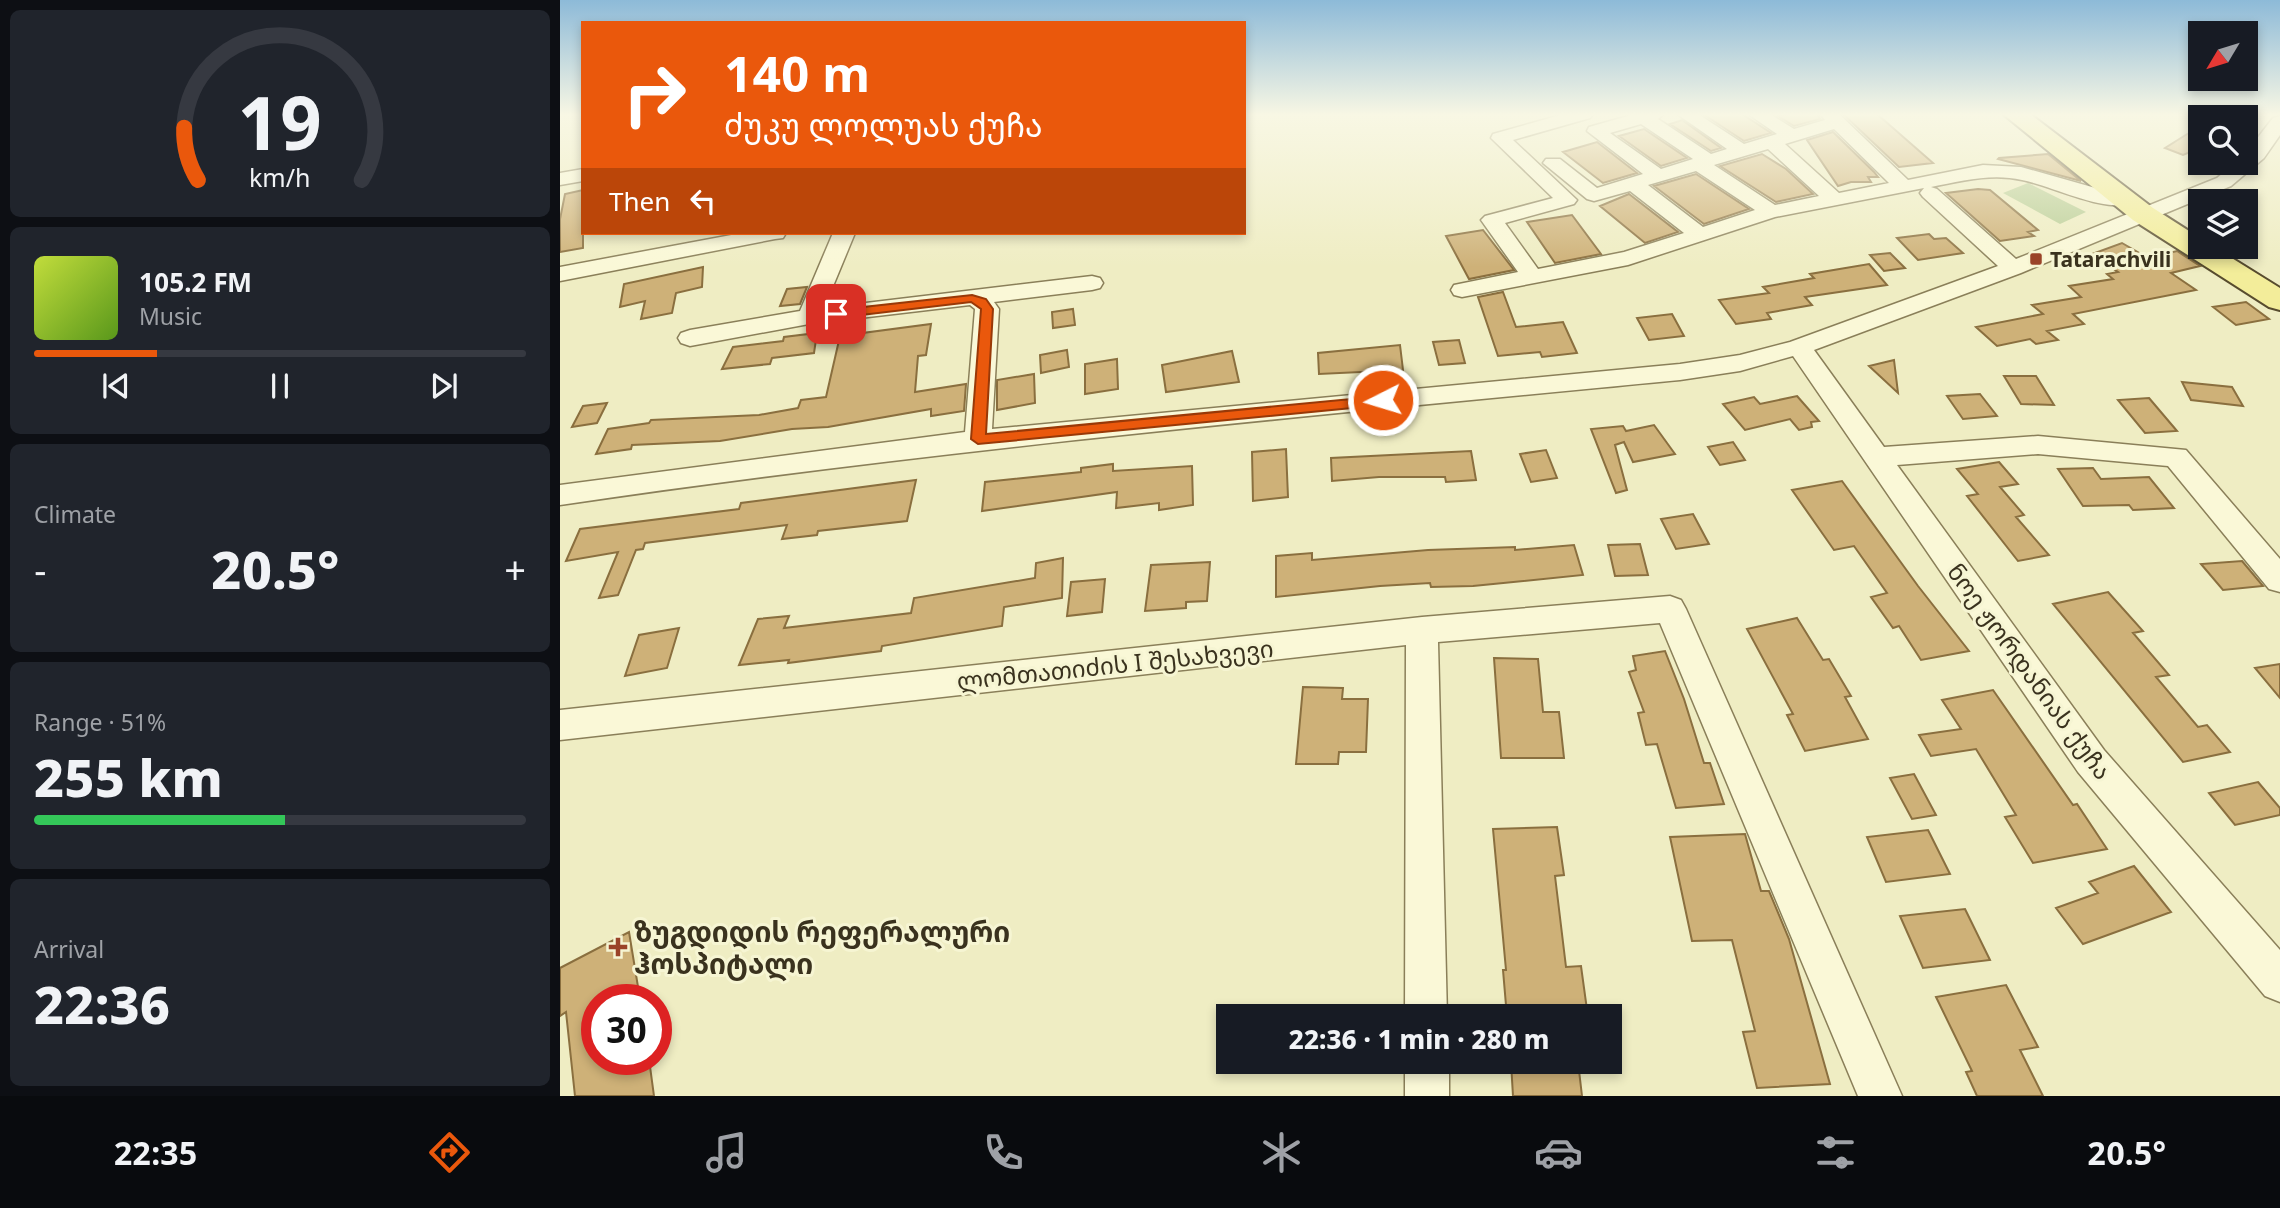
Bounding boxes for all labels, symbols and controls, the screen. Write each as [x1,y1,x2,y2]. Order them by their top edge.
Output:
north arrow [2188,21,2258,91]
map controls [2188,21,2258,259]
text: 140 m [724,40,870,106]
icon: right [609,49,700,140]
text: 19 [238,72,322,171]
text: ძუკუ ლოლუას ქუჩა [724,103,1043,146]
button: search [2188,105,2258,175]
text: km/h [249,159,311,193]
icon: left [684,182,722,220]
text: Then [609,183,670,219]
button: layers [2188,189,2258,259]
place label: Tatarachvili [2050,245,2171,273]
marker: Tatarachvili [2028,251,2044,267]
text: 105.2 FM [139,264,252,300]
pin [806,284,866,344]
icon: arrive [817,295,855,333]
text: Music [139,300,202,332]
position arrow [1346,363,1420,437]
icon: previous [97,367,135,405]
icon: pause [261,367,299,405]
icon: next [425,367,463,405]
text: Climate [34,498,116,530]
text: 20.5° [211,533,339,604]
text: − [34,543,46,595]
text: + [504,543,526,595]
street label: ნოე ჟორდანიას ქუჩა [1940,556,2120,786]
street label: ლომთათიძის I შესახვევი [955,631,1275,697]
text: Range · 51% [34,706,166,738]
text: 255 km [34,741,223,812]
place label: ზუგდიდის რეფერალური ჰოსპიტალი [634,912,1010,982]
text: Arrival [34,933,104,965]
marker: ზუგდიდის რეფერალური ჰოსპიტალი [608,937,628,957]
text: 22:36 [34,968,170,1039]
speed limit sign: 30 [581,984,672,1075]
text: 22:36 · 1 min · 280 m [1289,1021,1549,1057]
icon: directions [425,1128,474,1177]
icon: music [702,1128,751,1177]
icon: phone [979,1128,1028,1177]
icon: climate [1257,1128,1306,1177]
icon: car [1534,1128,1583,1177]
icon: filters [1811,1128,1860,1177]
text: 22:35 [114,1131,197,1174]
text: 20.5° [2088,1131,2166,1174]

